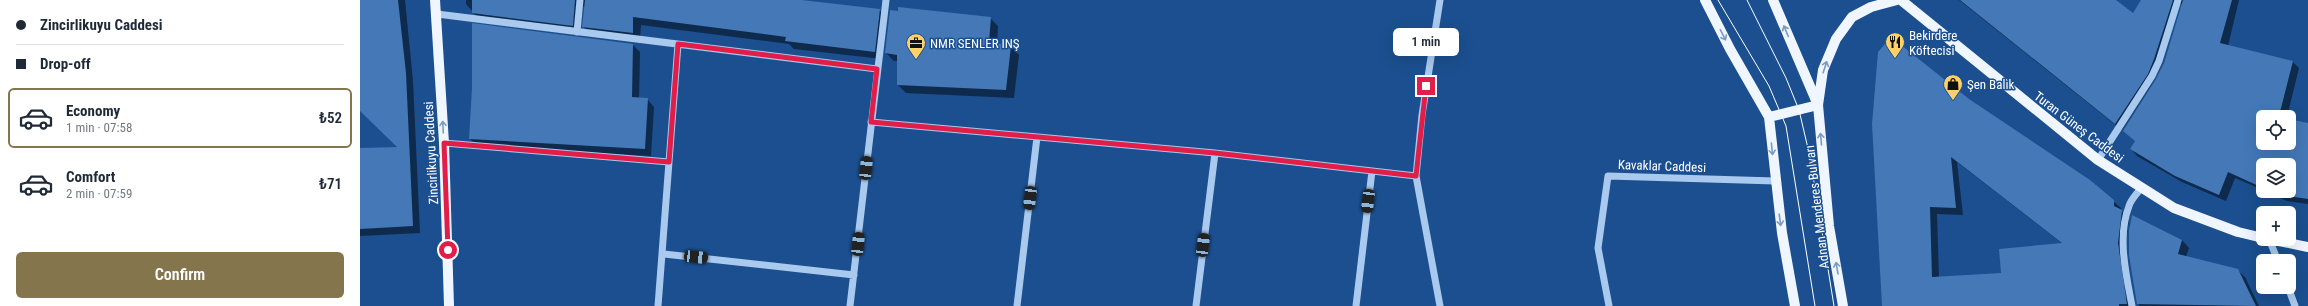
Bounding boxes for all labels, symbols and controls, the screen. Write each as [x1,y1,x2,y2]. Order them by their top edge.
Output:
text: Zincirlikuyu Caddesi [40,16,163,34]
one-way arrow [1782,25,1789,37]
callout: 1 min [1393,28,1459,56]
place label: Bekirdere Köftecisi [1909,28,1957,58]
one-way arrow [1719,29,1727,41]
restaurant icon: Bekirdere Köftecisi [1884,31,1906,59]
office icon: NMR SENLER INŞ [905,32,927,60]
text: 1 min [1412,34,1440,49]
place label: NMR SENLER INŞ [930,36,1020,51]
text: Drop-off [40,55,91,73]
one-way arrow [1822,61,1829,74]
shop icon: Şen Balık [1942,73,1964,101]
route end [1417,77,1435,95]
place label: Şen Balık [1967,77,2014,92]
street label: Turan Güneş Caddesi [2031,88,2127,166]
icon: car [18,100,54,136]
street label: Zincirlikuyu Caddesi [421,101,441,205]
text: Economy [66,102,120,120]
text: ₺52 [319,109,342,127]
map controls [2256,110,2296,294]
button: locate [2256,110,2296,150]
text: 1 min · 07:58 [66,120,132,135]
one-way arrow [439,121,446,134]
one-way arrow [1818,133,1825,146]
one-way arrow [1768,142,1775,155]
street label: Adnan Menderes Bulvarı [1802,144,1832,270]
car [859,155,873,181]
street label: Kavaklar Caddesi [1618,157,1706,175]
button: layers [2256,158,2296,198]
icon: car [18,166,54,202]
text: Comfort [66,168,115,186]
text: ₺71 [319,175,342,193]
car [1023,185,1037,211]
text: 2 min · 07:59 [66,186,132,201]
car [1361,188,1375,214]
button: + [2256,206,2296,246]
one-way arrow [1776,213,1784,226]
car [851,231,865,257]
car [1196,232,1210,258]
route start [439,241,457,259]
car [683,250,709,264]
button: Confirm [16,252,344,298]
button: − [2256,254,2296,294]
one-way arrow [1832,261,1840,274]

